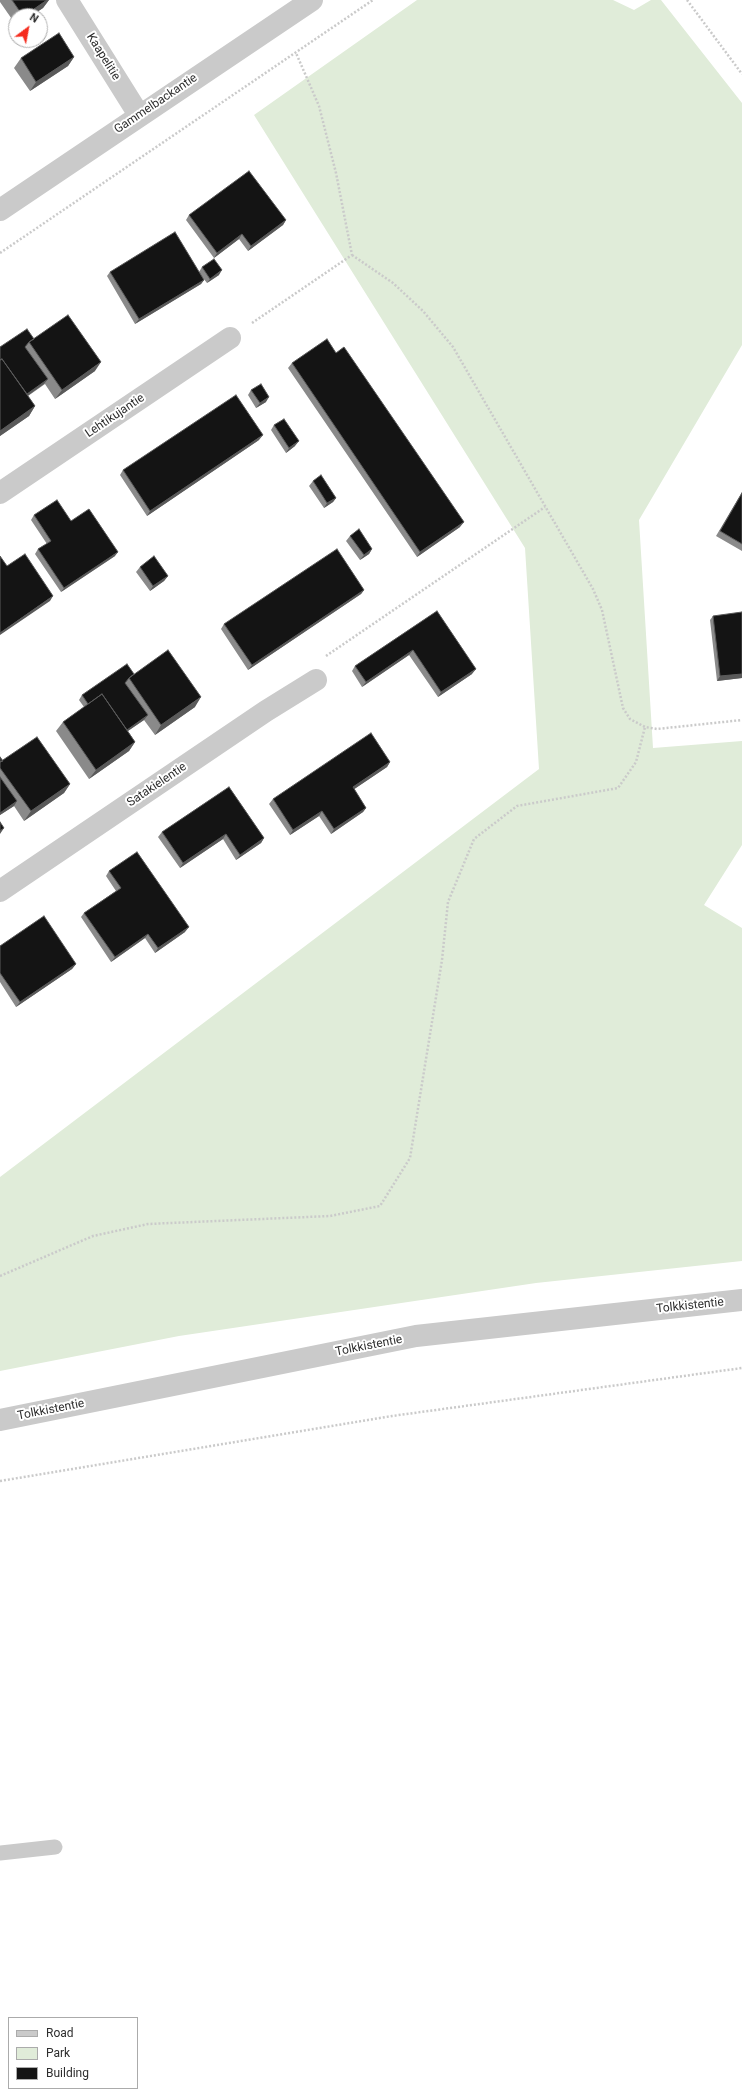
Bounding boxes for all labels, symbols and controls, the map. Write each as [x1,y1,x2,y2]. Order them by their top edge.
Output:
north arrow [8,8,48,48]
text: N [27,11,41,26]
street label: Kaapelitie [83,31,123,83]
street label: Gammelbackantie [112,71,200,137]
street label: Lehtikujantie [83,391,147,441]
street label: Satakielentie [125,760,189,810]
street label: Tolkkistentie [656,1295,724,1317]
street label: Tolkkistentie [334,1332,404,1360]
street label: Tolkkistentie [16,1396,86,1424]
legend [8,2017,138,2089]
text: Road [46,2026,74,2040]
text: Park [46,2046,70,2060]
text: Building [46,2066,89,2080]

